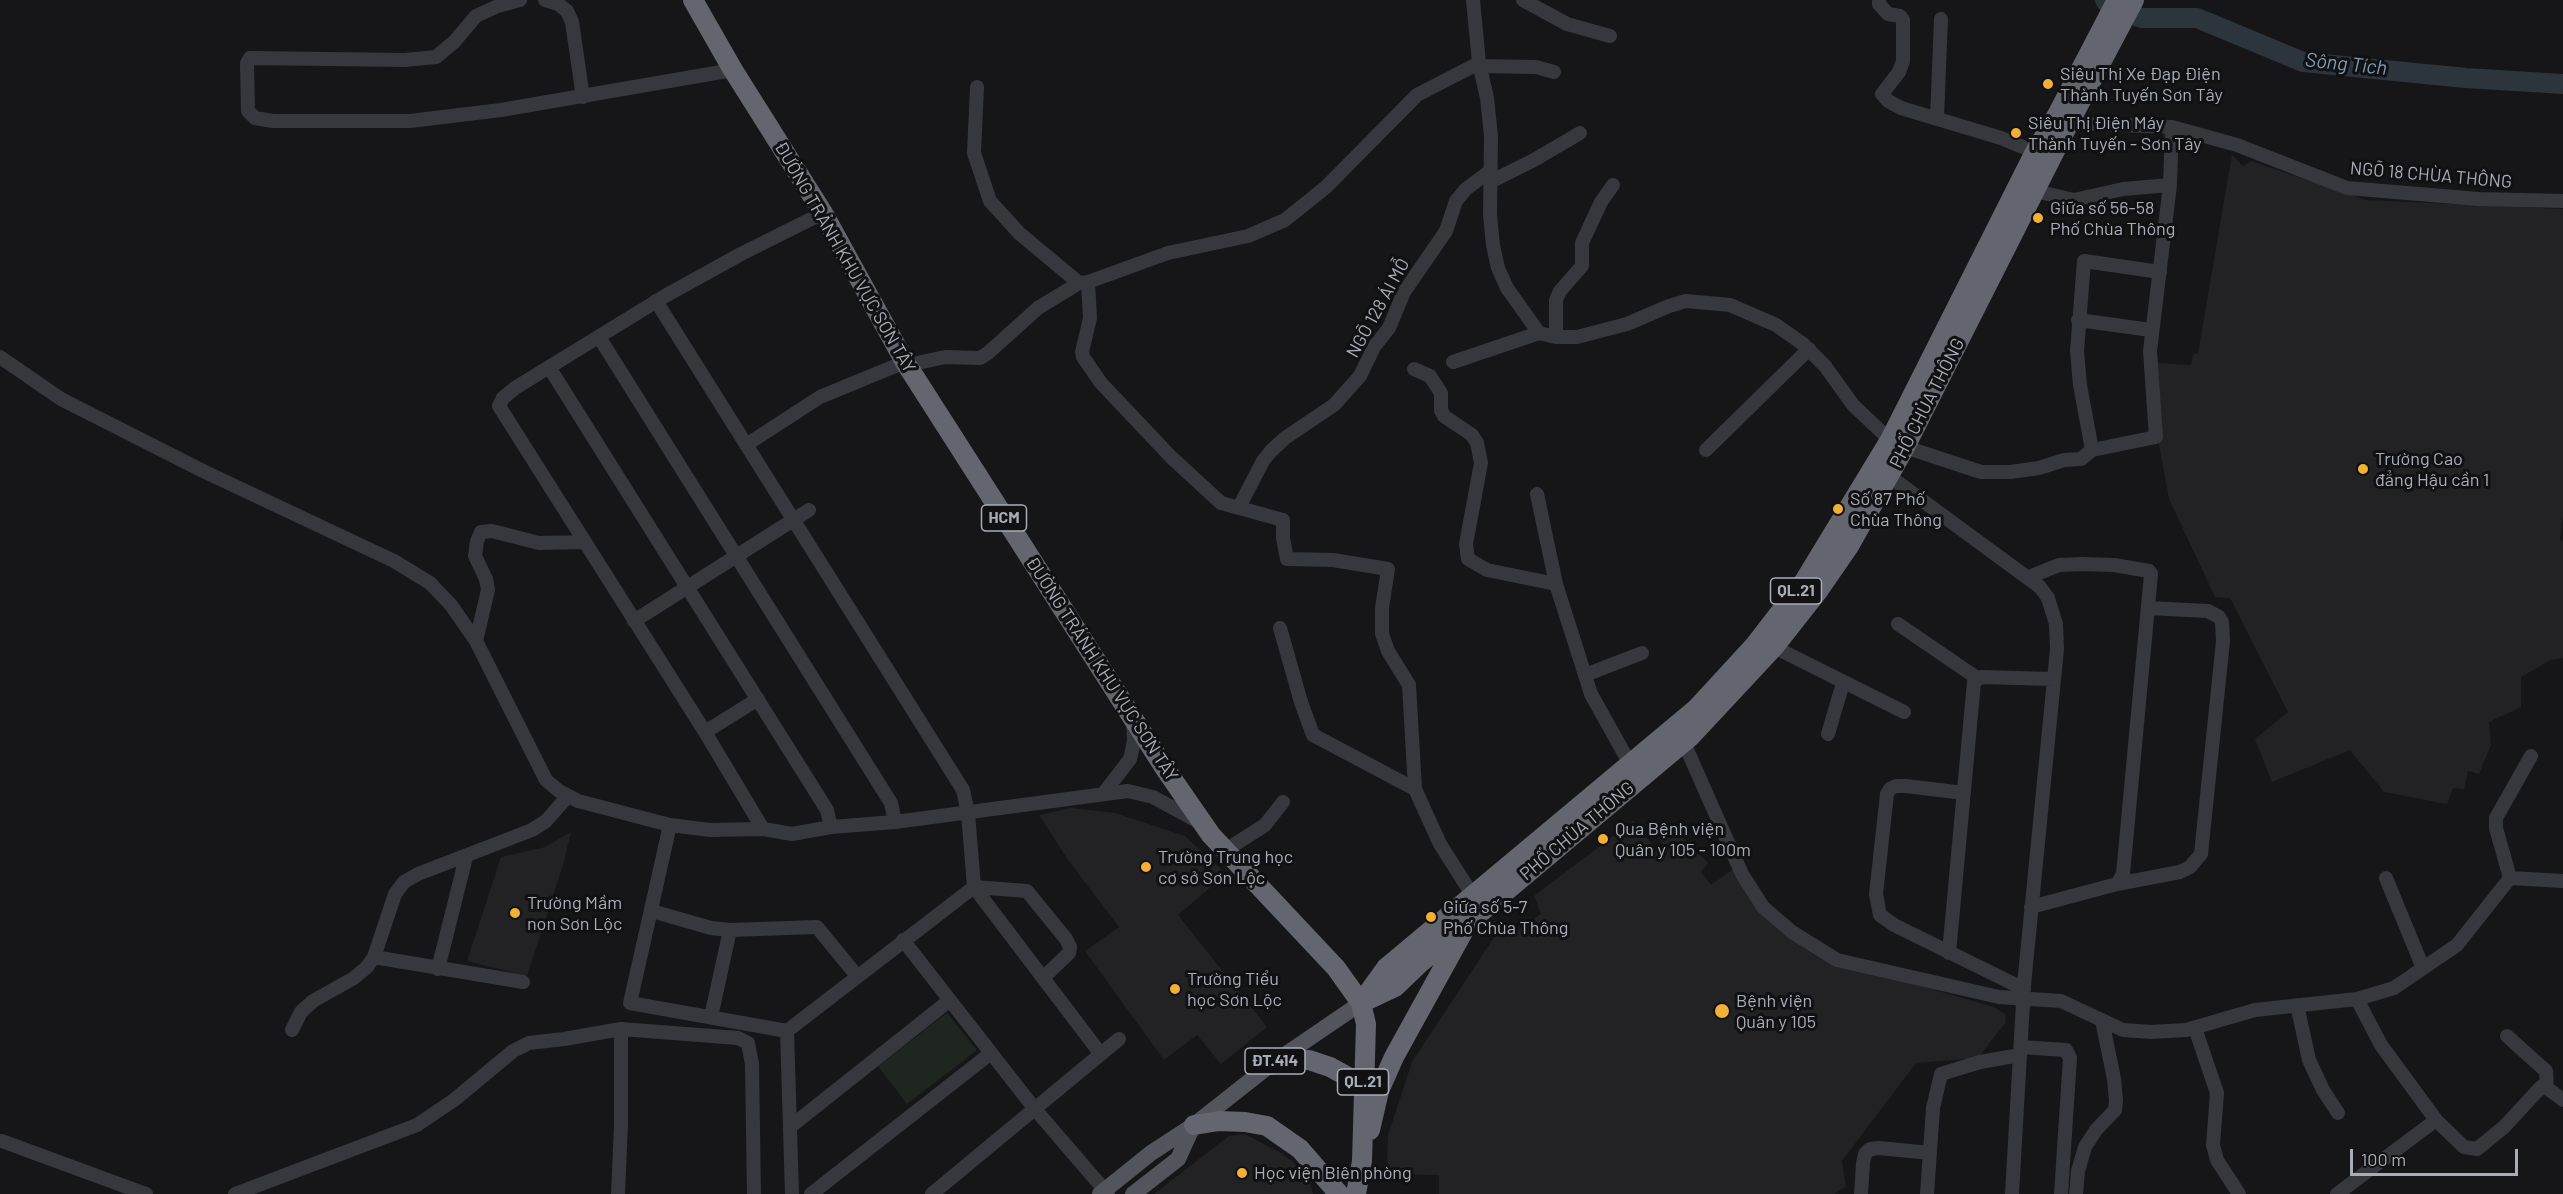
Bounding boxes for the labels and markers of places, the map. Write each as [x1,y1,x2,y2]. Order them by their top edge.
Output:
place label: Siêu Thị Xe Đạp Điện Thành Tuyến Sơn Tây [2060,63,2223,106]
marker: Siêu Thị Xe Đạp Điện Thành Tuyến Sơn Tây [2041,77,2055,91]
place label: Siêu Thị Điện Máy Thành Tuyến - Sơn Tây [2028,112,2202,154]
marker: Siêu Thị Điện Máy Thành Tuyến - Sơn Tây [2009,126,2023,140]
place label: Giữa số 56-58 Phố Chùa Thông [2050,197,2175,240]
marker: Giữa số 56-58 Phố Chùa Thông [2031,211,2045,225]
place label: Trường Cao đẳng Hậu cần 1 [2375,448,2489,490]
marker: Trường Cao đẳng Hậu cần 1 [2356,462,2370,476]
place label: Số 87 Phố Chùa Thông [1850,488,1942,530]
marker: Số 87 Phố Chùa Thông [1831,502,1845,516]
place label: Qua Bệnh viện Quân y 105 - 100m [1615,818,1751,860]
marker: Qua Bệnh viện Quân y 105 - 100m [1596,832,1610,846]
place label: Trường Trung học cơ sở Sơn Lộc [1158,846,1293,888]
marker: Trường Trung học cơ sở Sơn Lộc [1139,860,1153,874]
place label: Trường Mầm non Sơn Lộc [527,892,622,934]
place label: Giữa số 5-7 Phố Chùa Thông [1443,896,1568,938]
marker: Trường Mầm non Sơn Lộc [508,906,522,920]
marker: Giữa số 5-7 Phố Chùa Thông [1424,910,1438,924]
place label: Trường Tiểu học Sơn Lộc [1187,968,1282,1010]
marker: Trường Tiểu học Sơn Lộc [1168,982,1182,996]
place label: Bệnh viện Quân y 105 [1736,990,1816,1032]
marker: Bệnh viện Quân y 105 [1713,1002,1731,1020]
place label: Học viện Biên phòng [1254,1162,1412,1184]
marker: Học viện Biên phòng [1235,1166,1249,1180]

